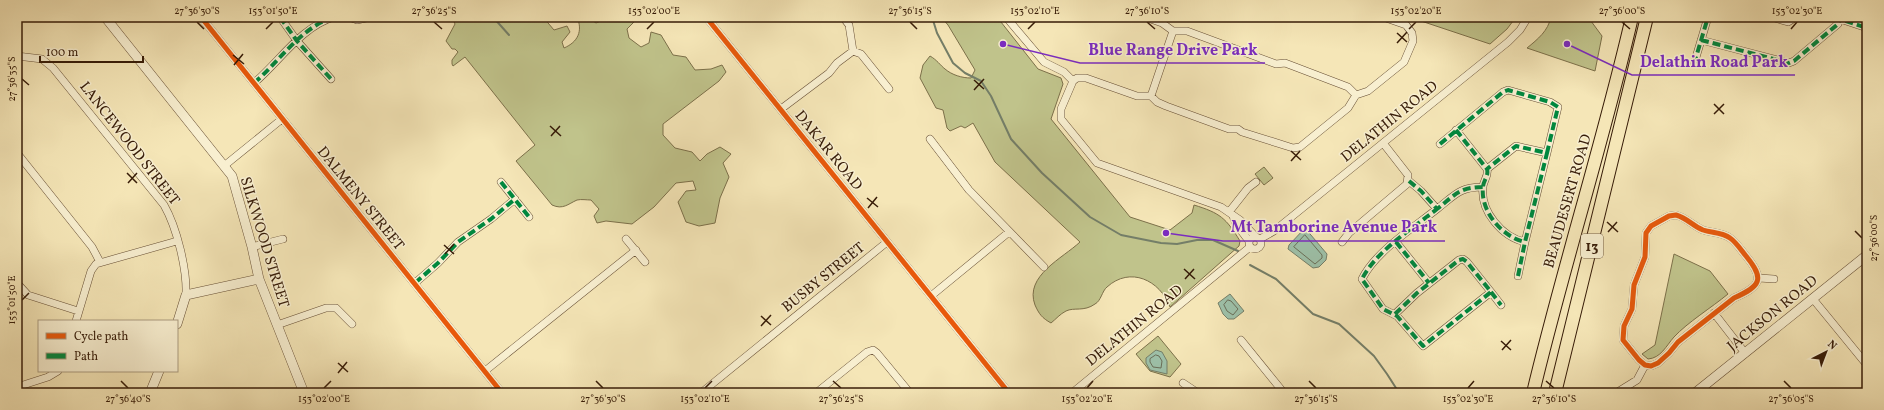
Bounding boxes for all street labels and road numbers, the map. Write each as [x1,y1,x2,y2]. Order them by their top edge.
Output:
street label: DELATHIN ROAD [1337,76,1443,168]
street label: LANCEWOOD STREET [74,78,184,210]
street label: DAKAR ROAD [789,106,867,196]
street label: BEAUDESERT ROAD [1539,132,1598,271]
street label: DALMENY STREET [311,142,409,256]
street label: SILKWOOD STREET [234,174,294,311]
road number: 13 [1581,234,1603,258]
street label: BUSBY STREET [778,238,870,318]
street label: JACKSON ROAD [1723,271,1823,357]
street label: DELATHIN ROAD [1082,280,1188,372]

